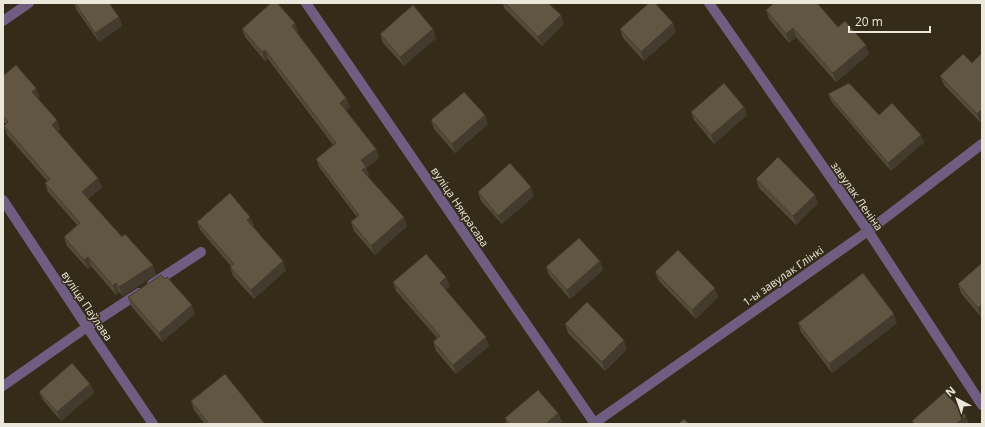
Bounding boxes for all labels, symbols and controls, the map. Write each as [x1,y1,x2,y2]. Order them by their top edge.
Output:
scale bar [849,8,930,34]
text: 20 m [855,13,883,30]
street label: завулак Леніна [828,158,887,233]
street label: вуліца Някрасава [428,164,493,250]
street label: 1-ы завулак Глінкі [739,242,826,309]
street label: вуліца Паўлава [58,268,116,344]
north arrow [937,379,977,419]
text: N [942,382,958,400]

